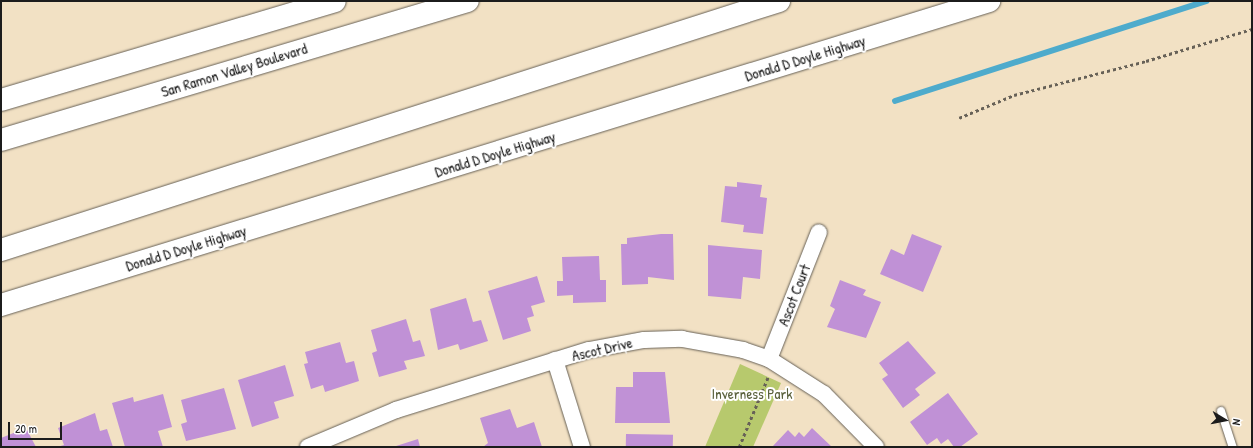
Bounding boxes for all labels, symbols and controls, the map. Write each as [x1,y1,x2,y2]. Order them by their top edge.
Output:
street label: Donald D Doyle Highway [743,31,867,85]
street label: San Ramon Valley Boulevard [159,39,309,101]
street label: Donald D Doyle Highway [433,127,557,181]
street label: Donald D Doyle Highway [124,221,248,275]
street label: Ascot Court [774,262,814,328]
street label: Ascot Drive [570,333,634,365]
park label: Inverness Park [712,385,792,403]
north arrow [1205,400,1245,440]
scale bar [10,414,64,440]
text: N [1229,418,1244,426]
text: 20 m [15,420,37,437]

